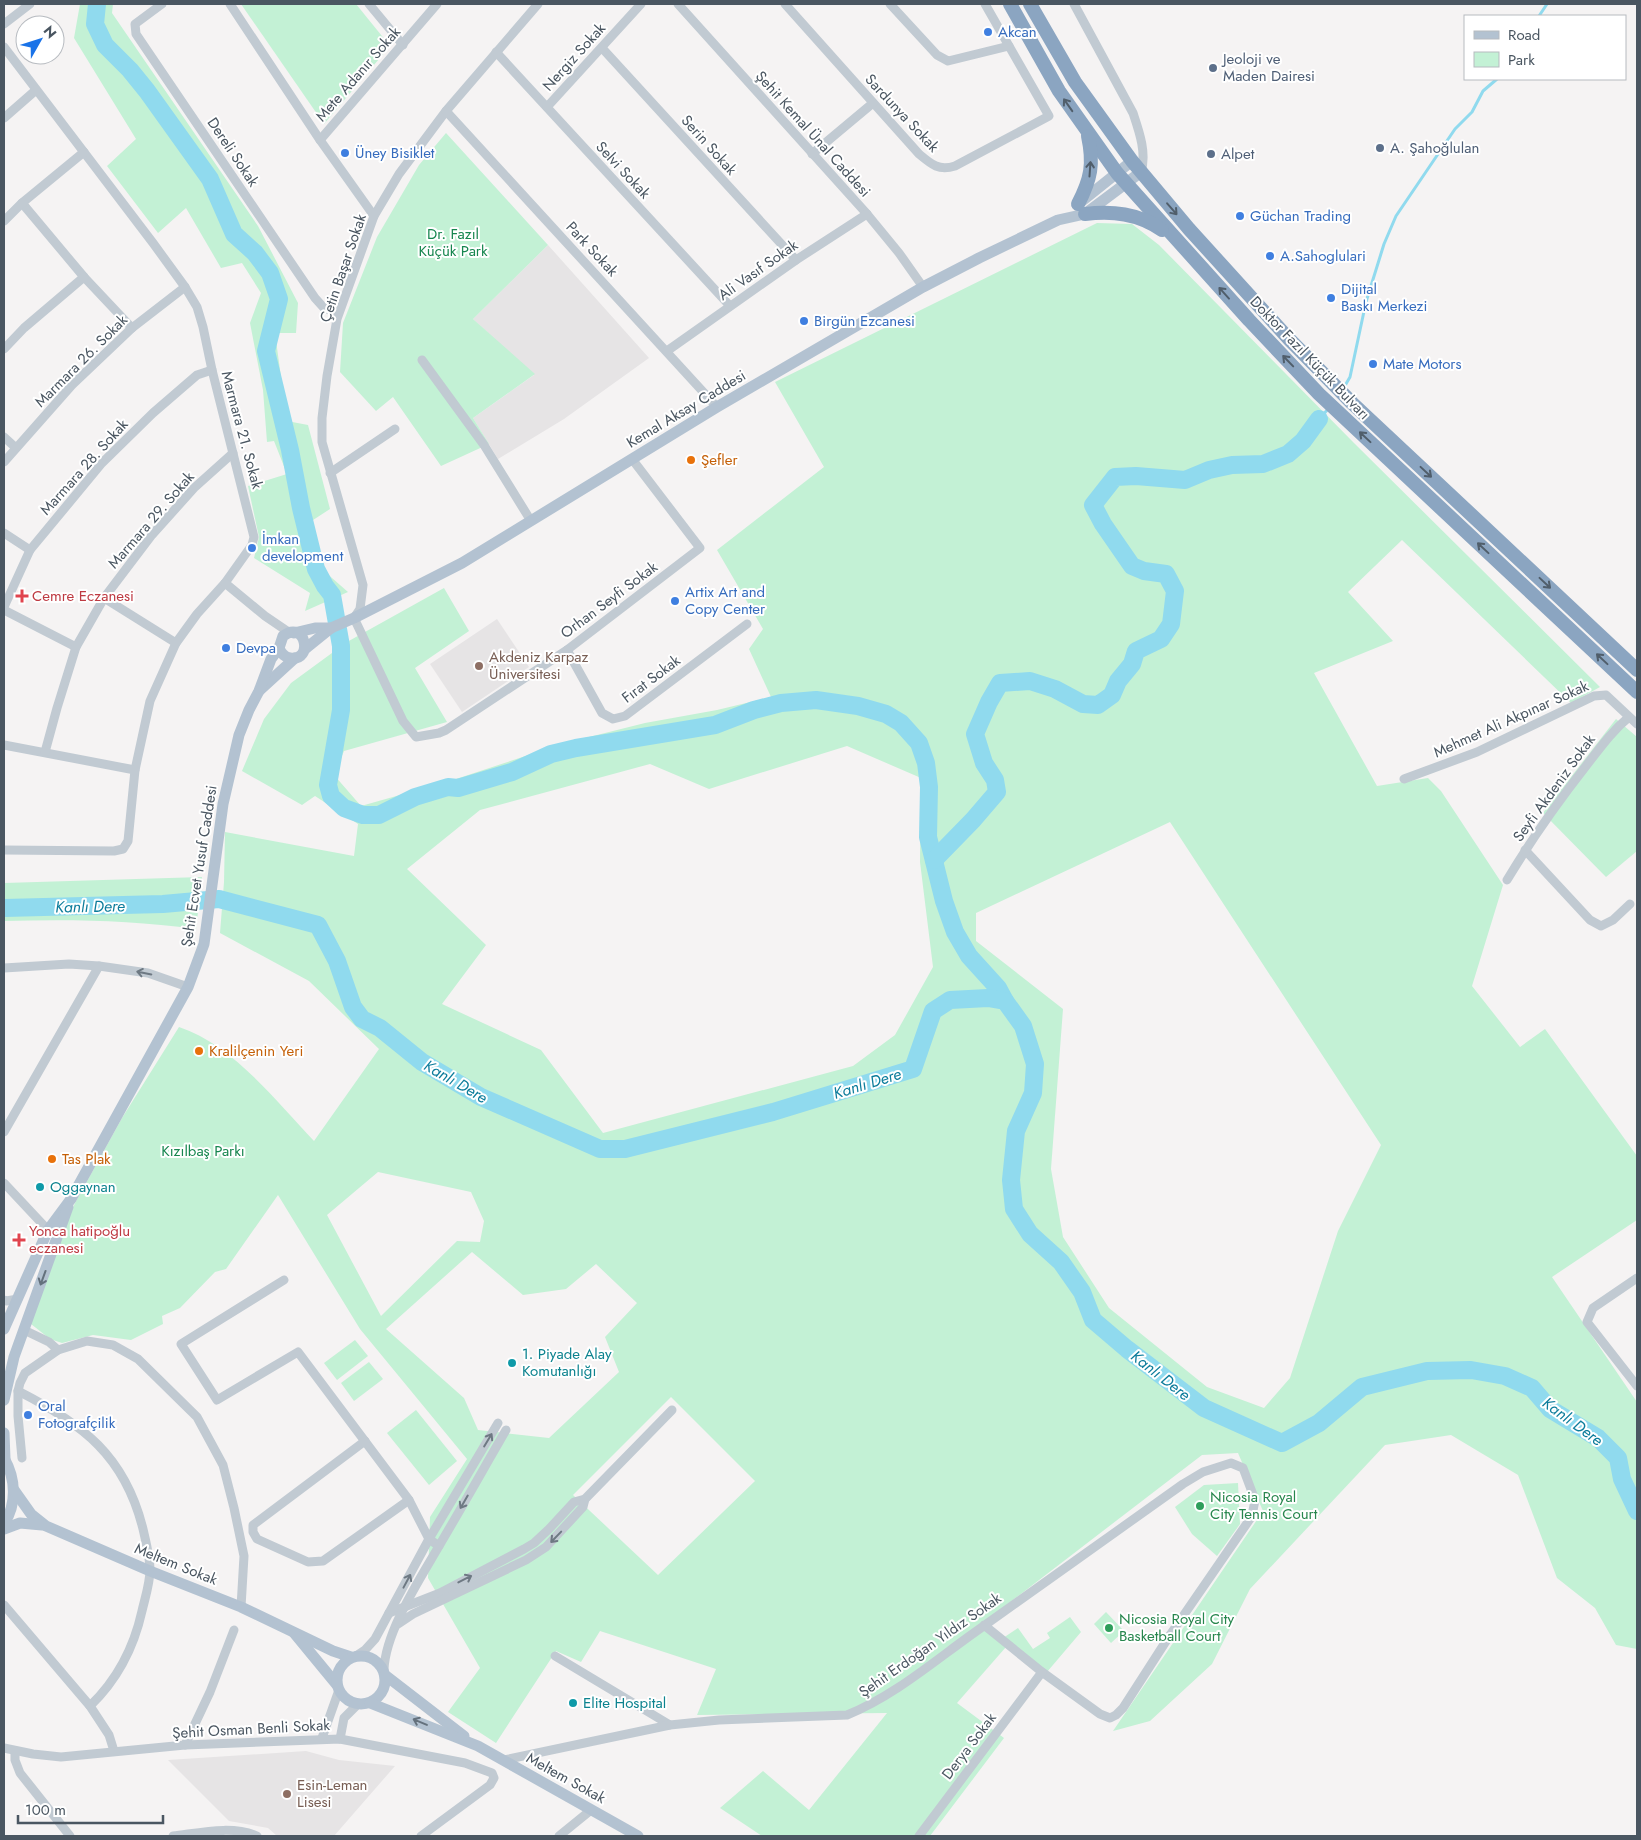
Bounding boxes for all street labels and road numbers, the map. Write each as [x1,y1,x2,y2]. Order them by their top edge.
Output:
street label: Nergiz Sokak [537,18,611,96]
street label: Mete Adanır Sokak [310,21,406,126]
street label: Şehit Kemal Ünal Caddesi [750,66,876,202]
street label: Sardunya Sokak [860,69,944,157]
street label: Serin Sokak [676,110,742,180]
street label: Dereli Sokak [202,113,264,191]
street label: Selvi Sokak [591,136,656,204]
street label: Çetin Başar Sokak [314,211,372,325]
street label: Park Sokak [561,217,624,282]
street label: Ali Vasıf Sokak [714,234,803,306]
street label: Doktor Fazıl Küçük Bulvarı [1245,291,1375,425]
street label: Marmara 26. Sokak [30,309,133,412]
street label: Kemal Aksay Caddesi [622,365,750,453]
street label: Marmara 21. Sokak [216,369,268,492]
street label: Marmara 28. Sokak [35,414,133,520]
street label: Marmara 29. Sokak [103,466,200,573]
street label: Orhan Seyfi Sokak [556,556,662,644]
street label: Fırat Sokak [617,649,685,708]
street label: Mehmet Ali Akpınar Sokak [1430,675,1592,763]
street label: Seyfi Akdeniz Sokak [1508,730,1601,846]
street label: Şehit Ecvet Yusuf Caddesi [175,784,223,948]
street label: Meltem Sokak [131,1537,221,1591]
street label: Şehit Erdoğan Yıldız Sokak [854,1587,1006,1703]
street label: Derya Sokak [937,1708,1002,1784]
street label: Şehit Osman Benli Sokak [172,1714,331,1744]
street label: Meltem Sokak [522,1747,610,1809]

